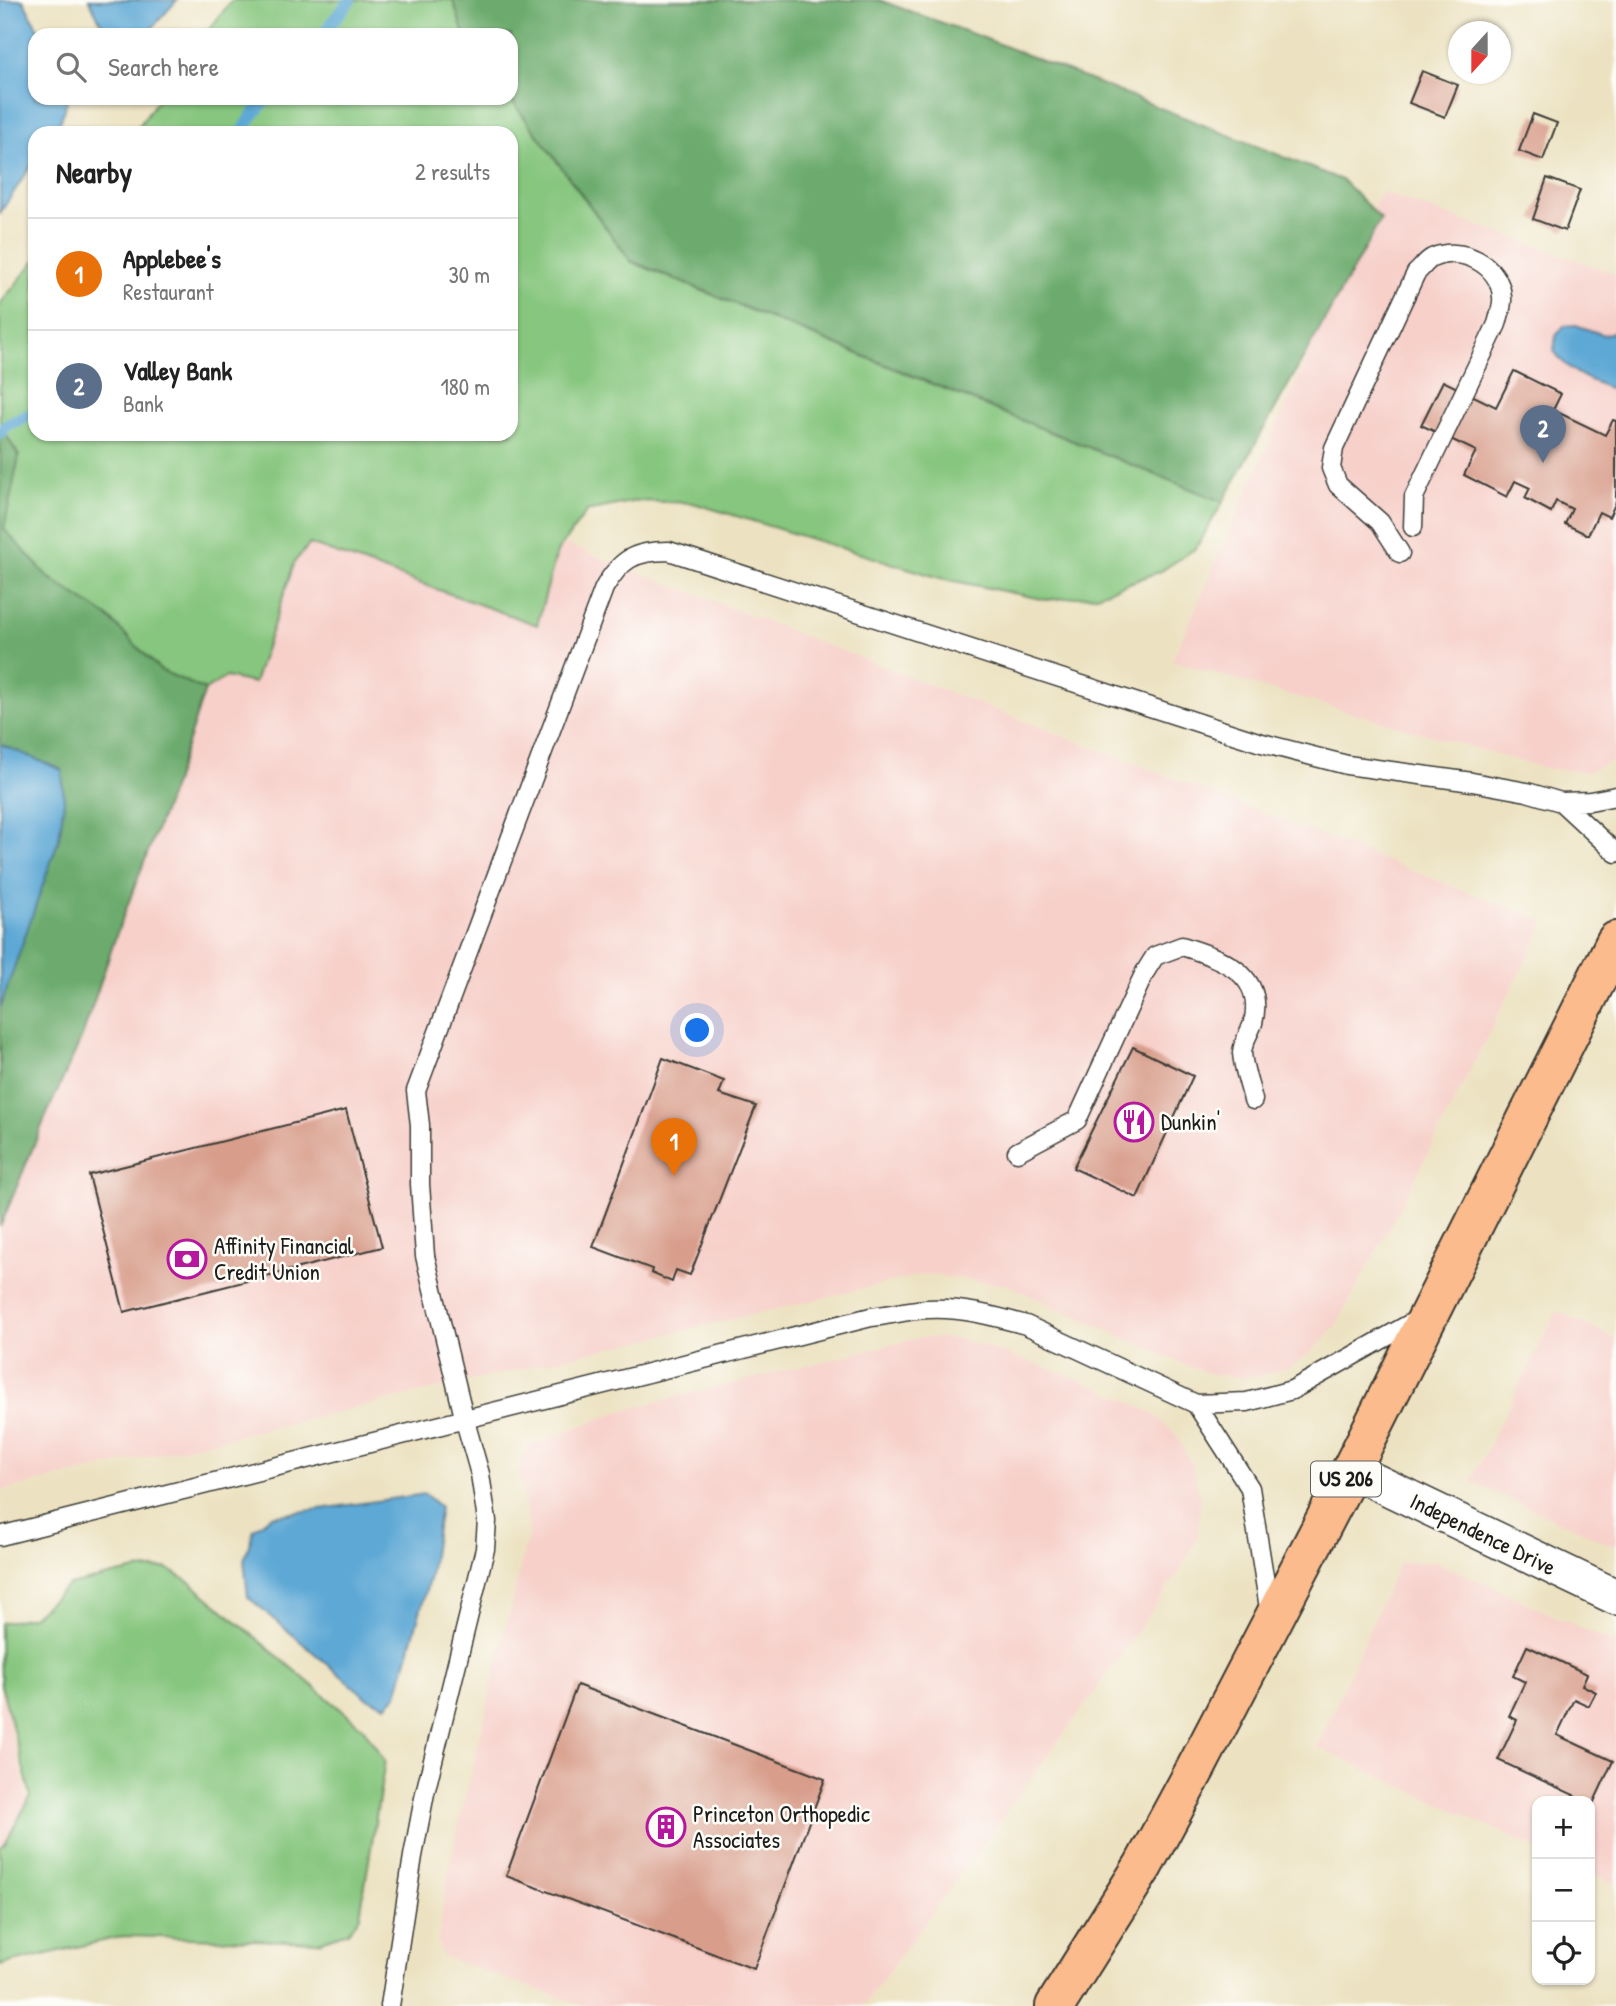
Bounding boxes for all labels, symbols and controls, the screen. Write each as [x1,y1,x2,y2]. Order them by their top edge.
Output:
north arrow [1448,21,1511,84]
search box [28,28,518,105]
icon: search [52,48,90,86]
text: Search here [108,49,219,84]
text: Nearby [56,152,132,192]
text: 2 results [415,156,490,187]
text: Applebee's [123,241,221,276]
text: 1 [75,259,83,290]
text: 30 m [448,259,490,290]
text: Restaurant [123,276,214,307]
text: Valley Bank [123,353,232,388]
text: 2 [74,371,84,402]
text: 180 m [440,371,490,402]
text: Bank [123,388,164,419]
pin: 2 [1520,405,1566,463]
your location [680,1013,714,1047]
restaurant icon: Dunkin' [1113,1101,1155,1143]
place label: Dunkin' [1161,1106,1220,1137]
pin: 1 [651,1118,697,1176]
place label: Affinity Financial Credit Union [214,1230,355,1287]
bank icon: Affinity Financial Credit Union [166,1238,208,1280]
road number: US 206 [1311,1462,1381,1496]
street label: Independence Drive [1405,1485,1561,1582]
map controls [1532,1796,1595,1985]
button: + [1532,1796,1595,1859]
place label: Princeton Orthopedic Associates [693,1798,870,1855]
building icon: Princeton Orthopedic Associates [645,1806,687,1848]
button: − [1532,1859,1595,1922]
button: locate [1532,1922,1595,1985]

